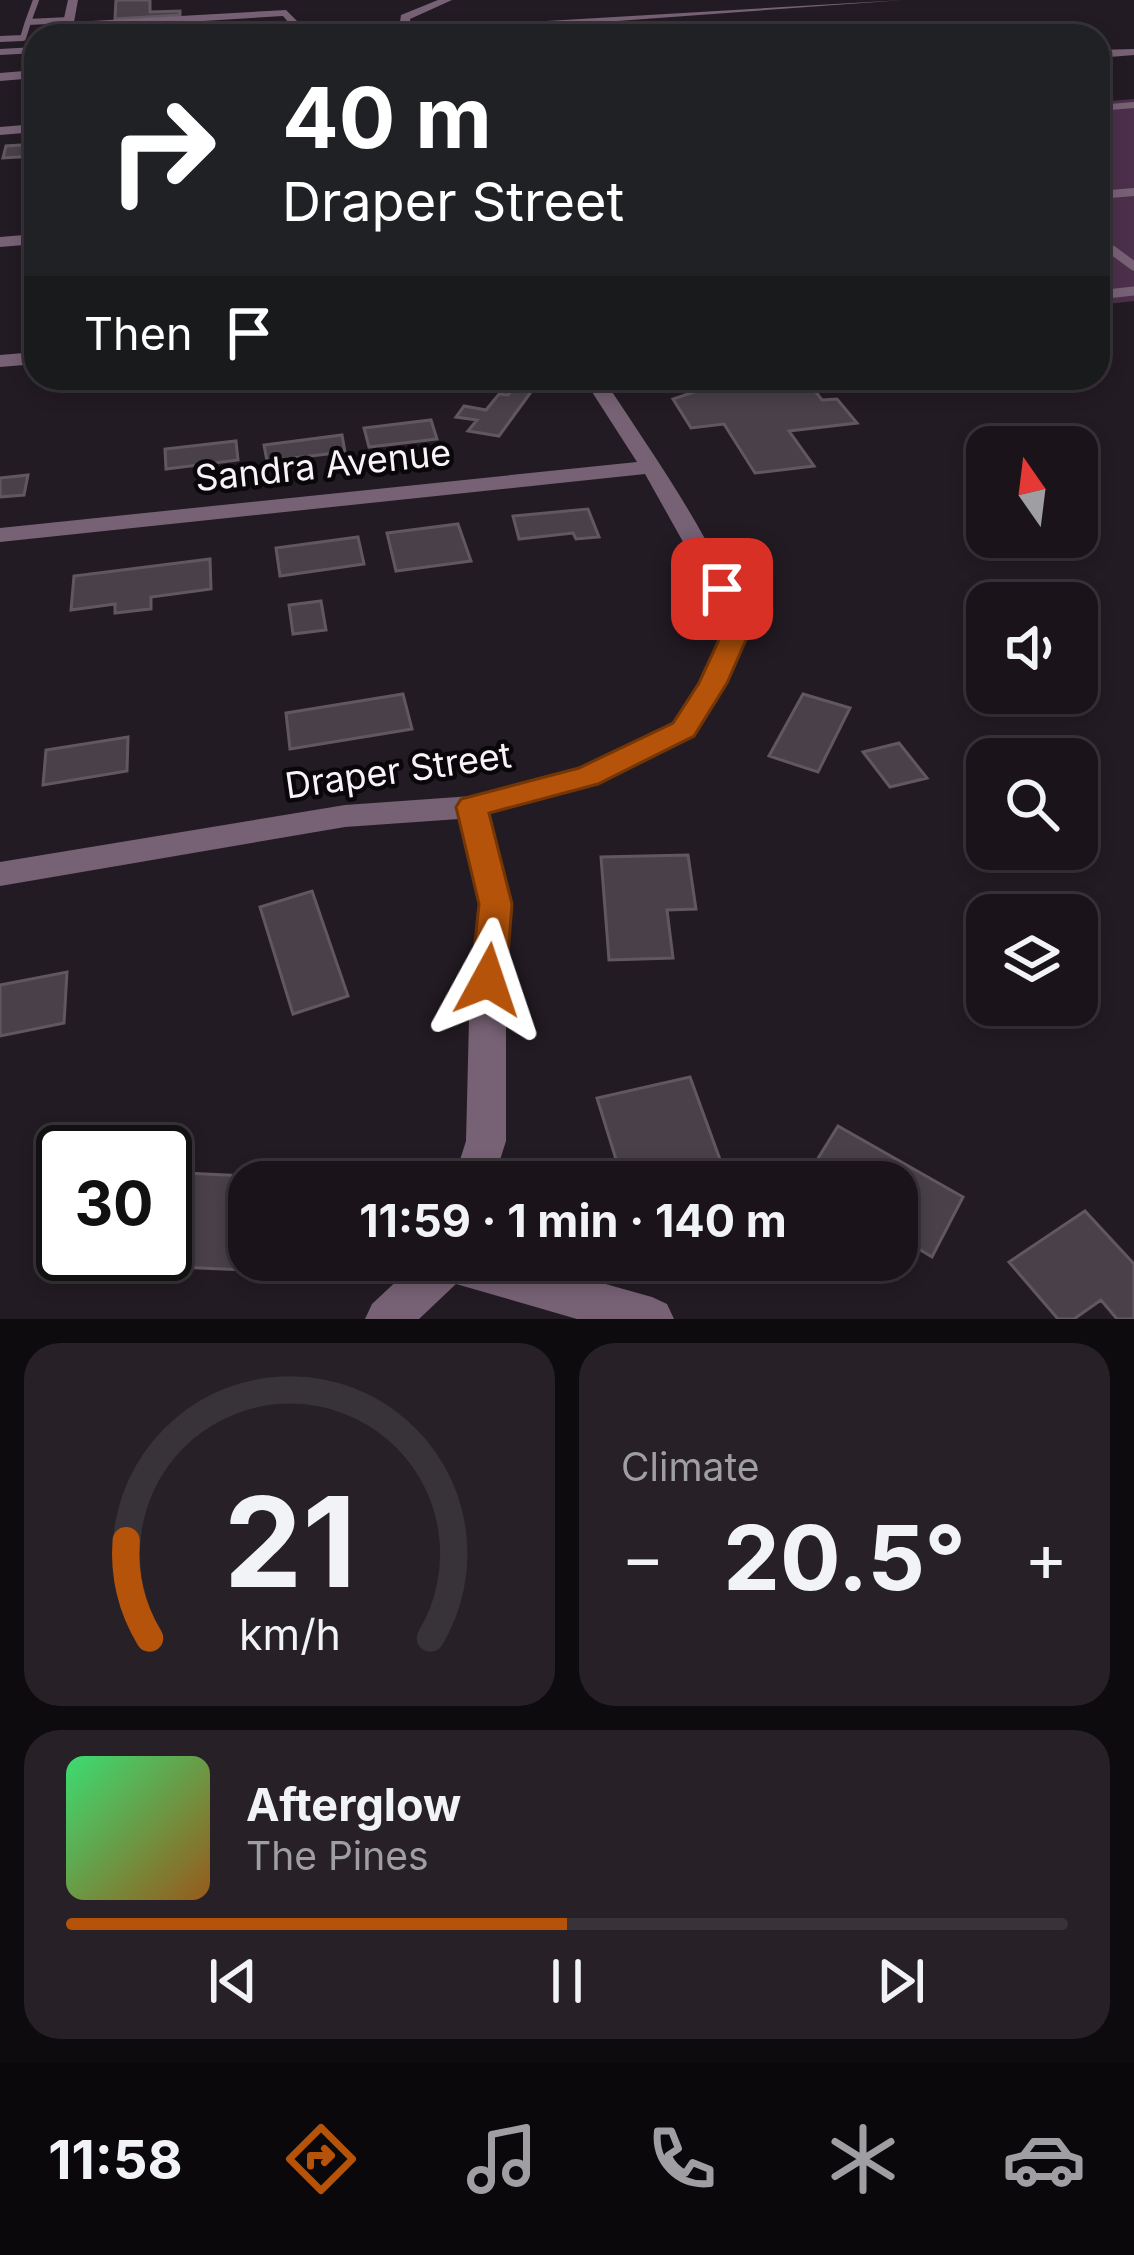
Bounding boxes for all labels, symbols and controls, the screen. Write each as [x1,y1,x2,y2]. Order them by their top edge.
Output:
text: 40 m [282,67,492,168]
icon: right [84,72,240,228]
text: Draper Street [282,169,624,234]
icon: arrive [216,300,282,366]
text: Then [84,306,192,361]
north arrow [966,426,1098,558]
map controls [966,426,1098,1026]
street label: Sandra Avenue [193,430,453,500]
pin [671,538,773,640]
icon: arrive [689,556,755,622]
button: sound [966,582,1098,714]
street label: Draper Street [282,732,514,808]
button: search [966,738,1098,870]
button: layers [966,894,1098,1026]
position arrow [425,917,551,1043]
speed limit sign: 30 [36,1125,192,1281]
text: 11:59 · 1 min · 140 m [359,1193,787,1248]
text: Climate [621,1443,760,1490]
text: 21 [223,1466,356,1617]
text: 20.5° [723,1503,966,1612]
text: − [621,1517,665,1597]
text: + [1024,1517,1068,1597]
text: km/h [239,1607,340,1659]
text: Afterglow [246,1777,461,1832]
text: The Pines [246,1832,429,1879]
icon: previous [200,1948,266,2014]
icon: pause [534,1948,600,2014]
icon: next [868,1948,934,2014]
icon: directions [279,2117,363,2201]
icon: music [460,2117,544,2201]
icon: phone [640,2117,724,2201]
icon: climate [821,2117,905,2201]
icon: car [1002,2117,1086,2201]
text: 11:58 [48,2127,183,2192]

